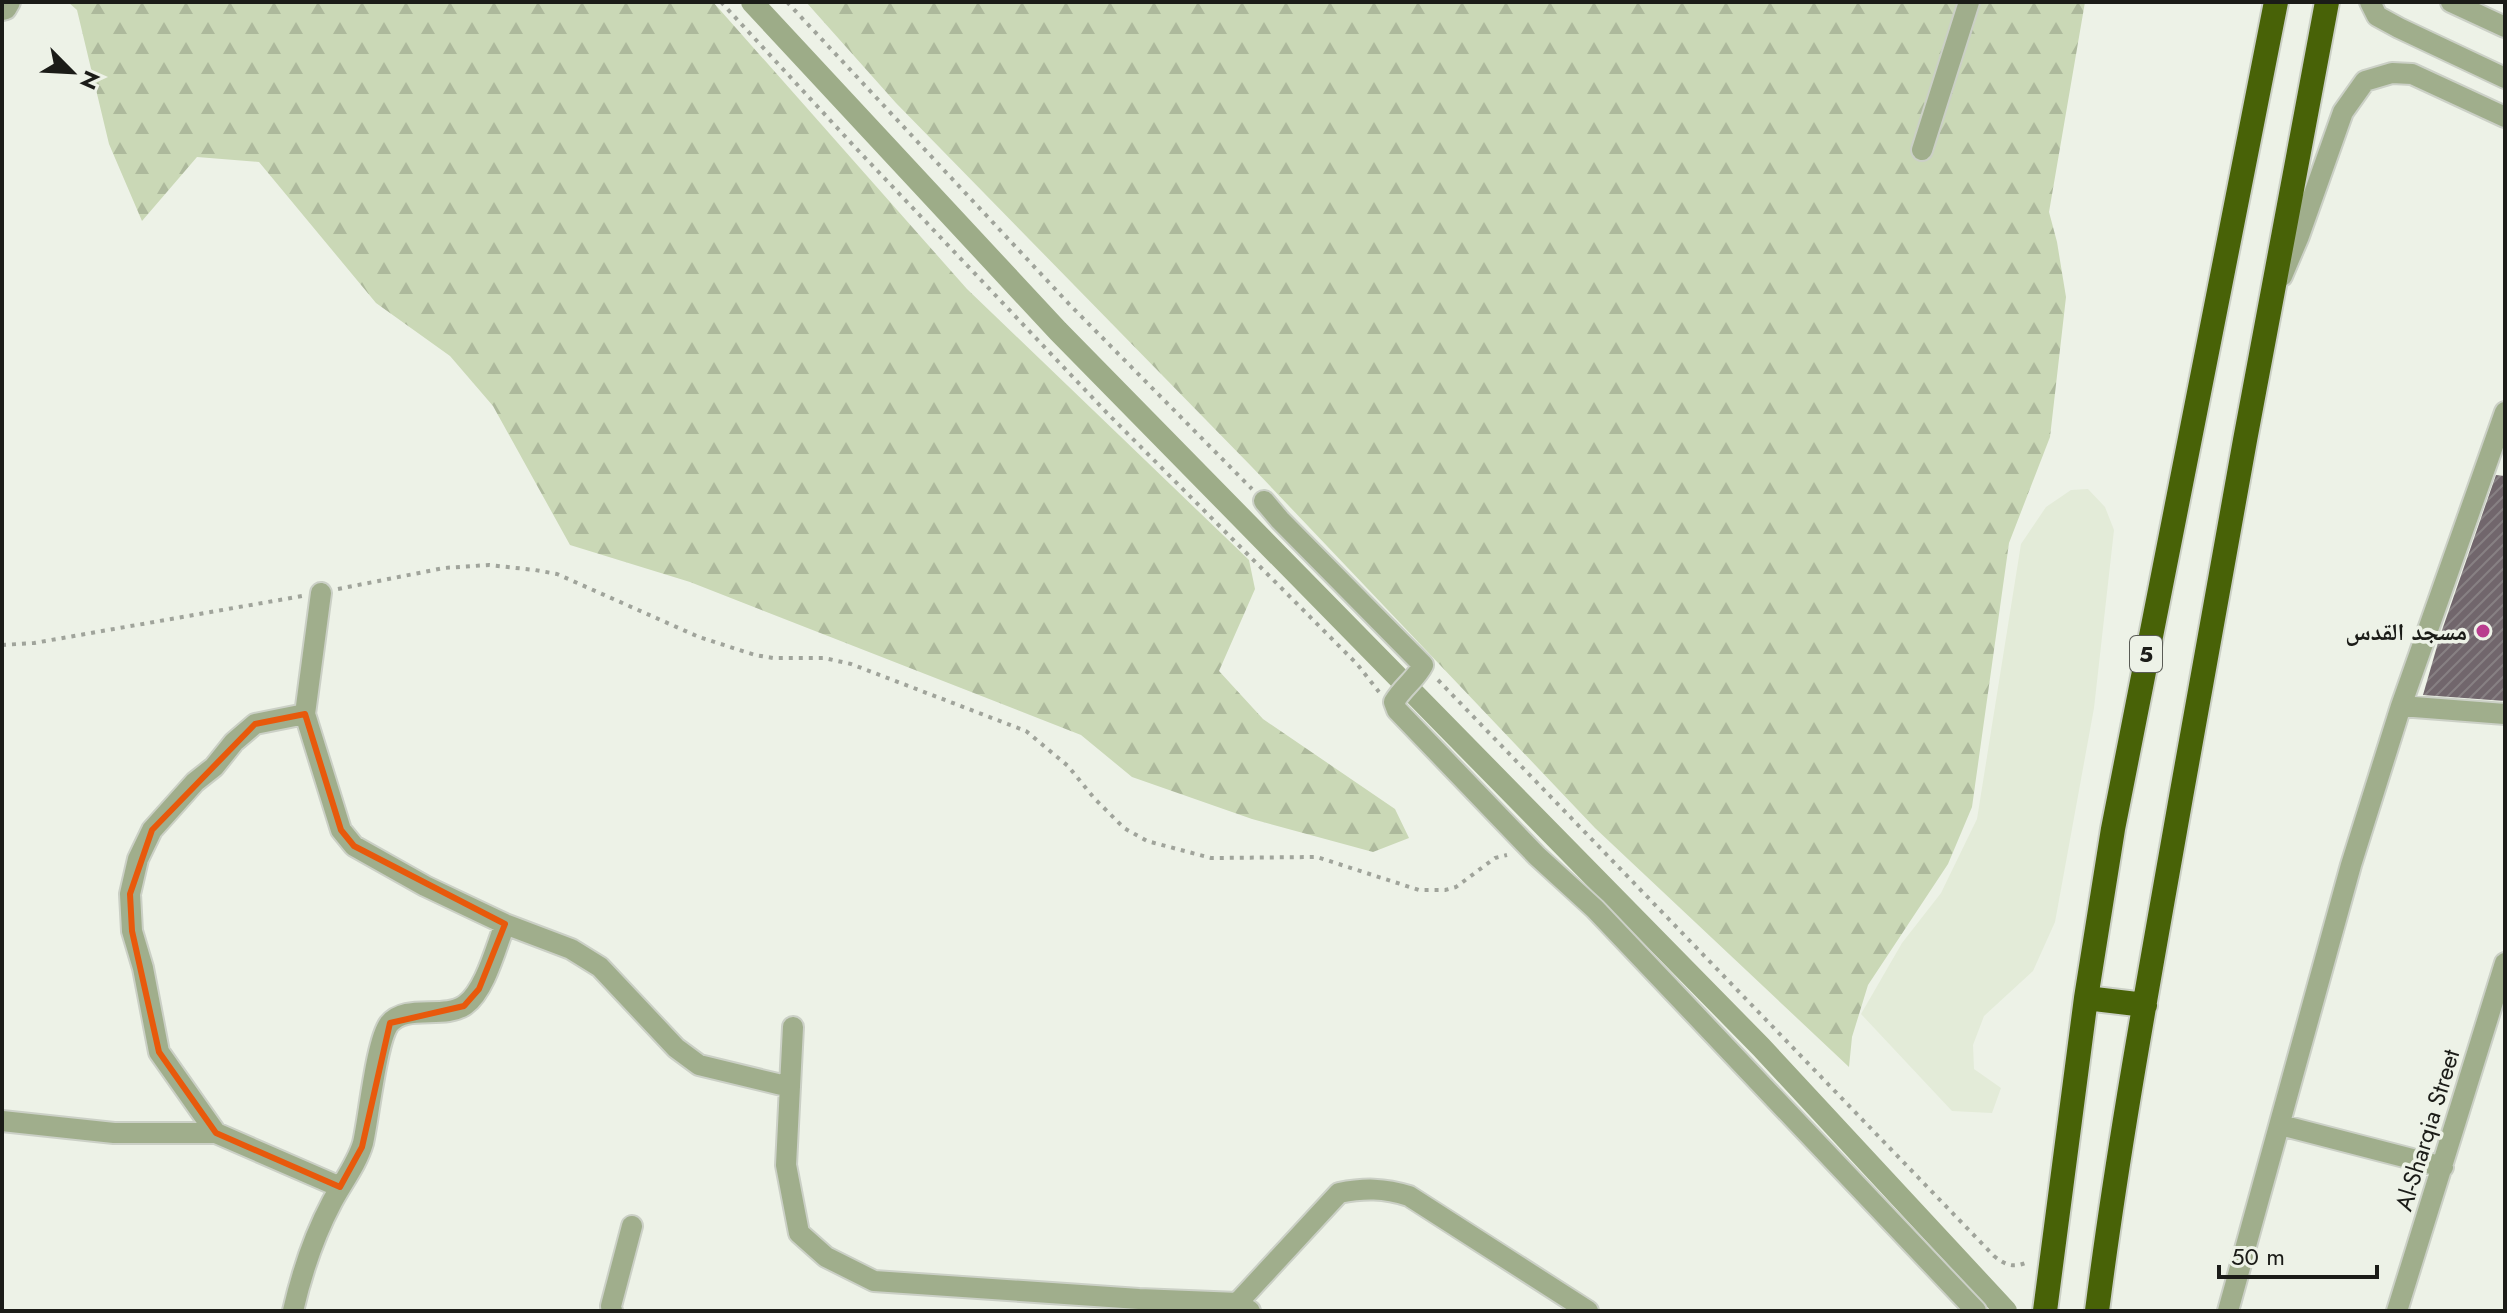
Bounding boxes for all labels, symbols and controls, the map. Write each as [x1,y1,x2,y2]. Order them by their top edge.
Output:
north arrow [32,32,112,112]
text: N [72,66,108,95]
place label: مسجد القدس [2345,614,2467,649]
marker: مسجد القدس [2474,622,2492,640]
road number: 5 [2130,636,2162,672]
street label: Al-Sharqia Street [2386,1045,2468,1215]
scale bar [2219,1229,2377,1279]
text: 50 m [2231,1239,2285,1274]

